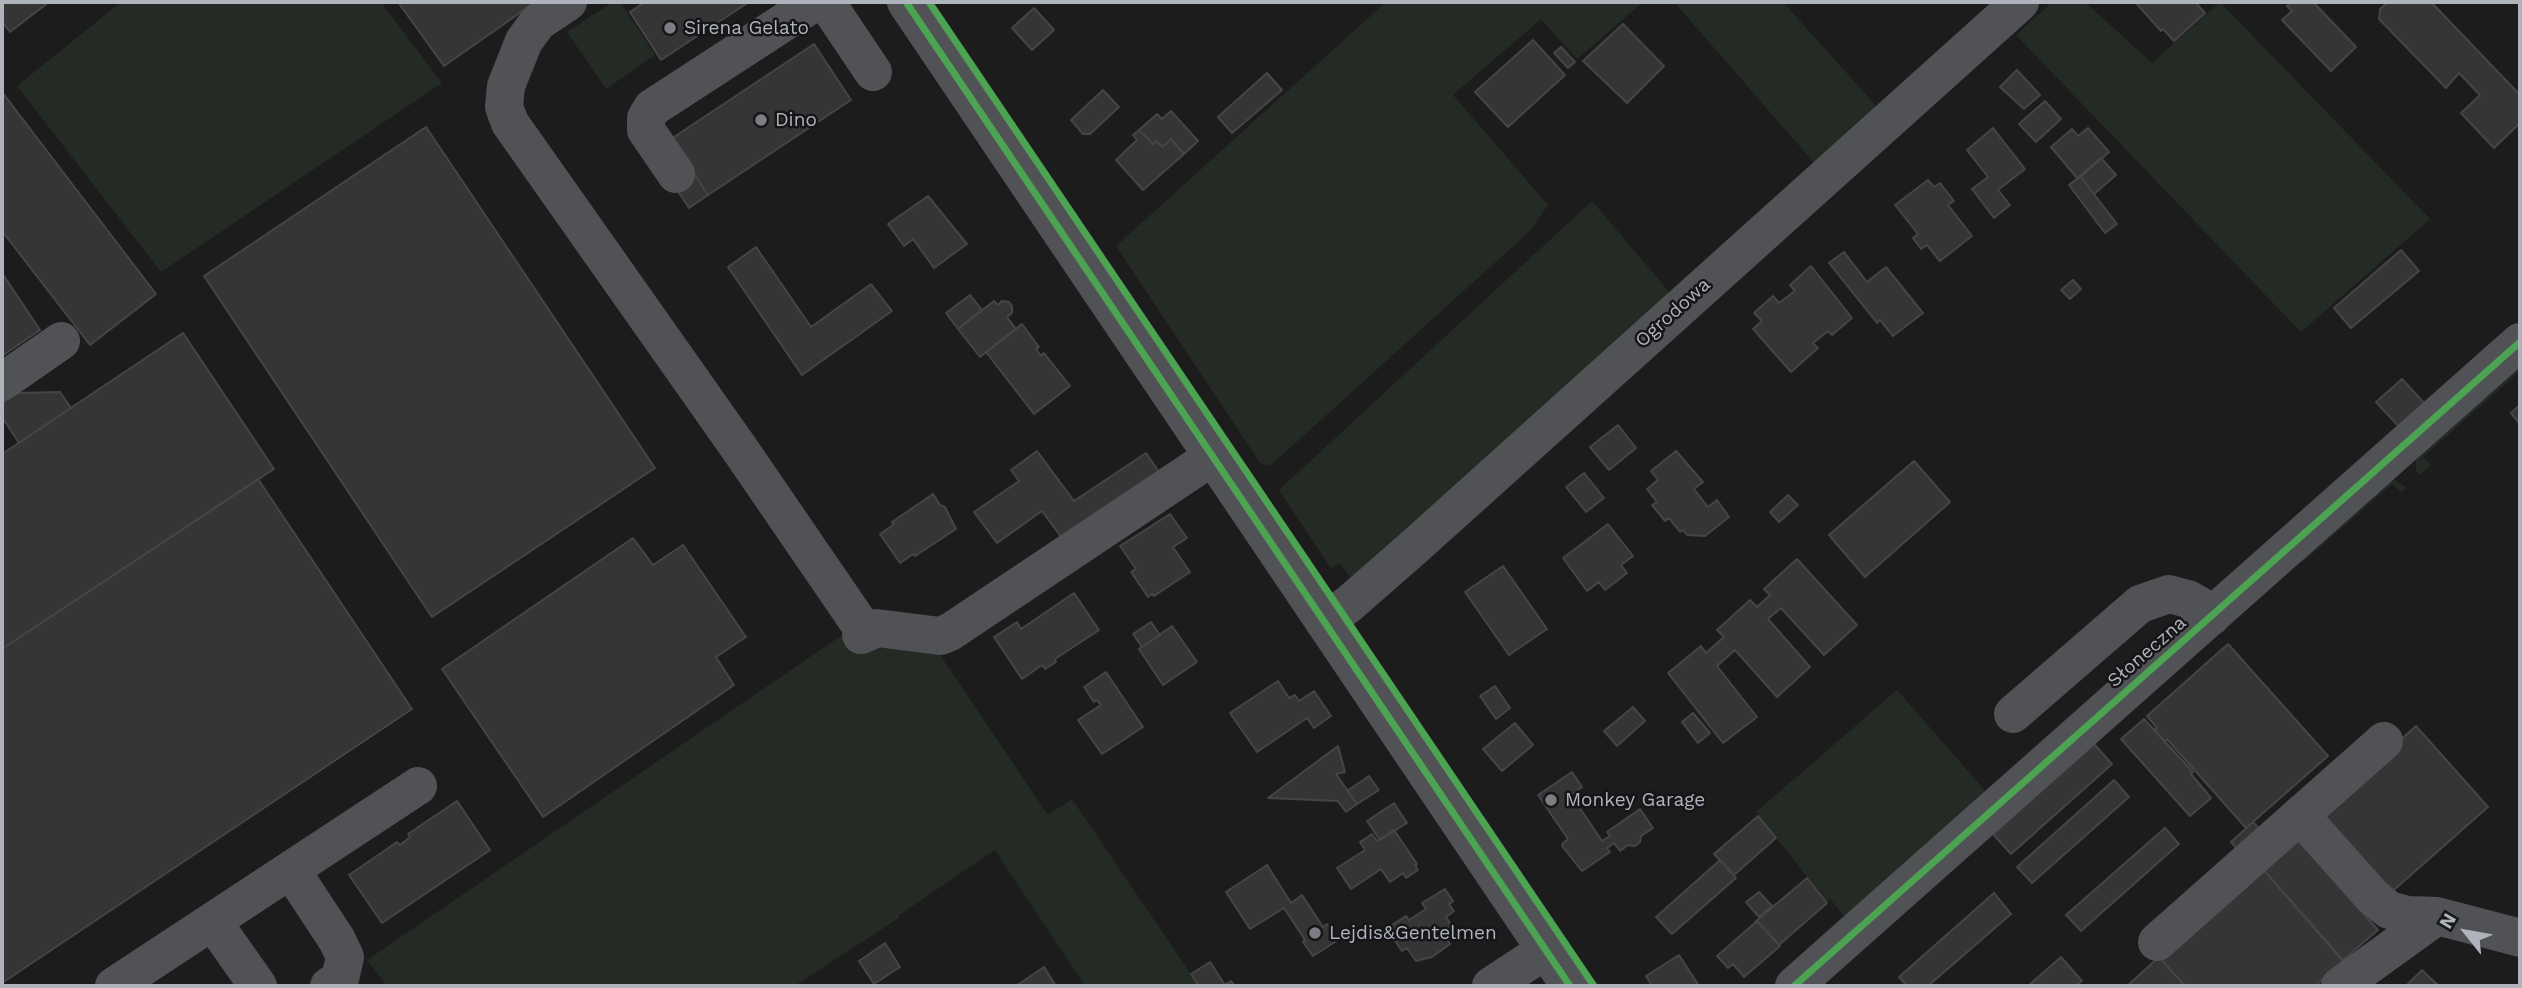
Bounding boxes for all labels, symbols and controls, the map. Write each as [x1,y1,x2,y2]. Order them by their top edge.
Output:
place label: Sirena Gelato [684,17,809,39]
marker: Sirena Gelato [662,20,678,36]
place label: Dino [775,109,817,131]
marker: Dino [753,112,769,128]
street label: Ogrodowa [1631,274,1715,352]
street label: Słoneczna [2103,612,2191,692]
place label: Monkey Garage [1565,789,1705,811]
marker: Monkey Garage [1543,792,1559,808]
north arrow [2431,897,2501,967]
text: N [2434,909,2461,933]
place label: Lejdis&Gentelmen [1329,922,1497,944]
marker: Lejdis&Gentelmen [1307,925,1323,941]

